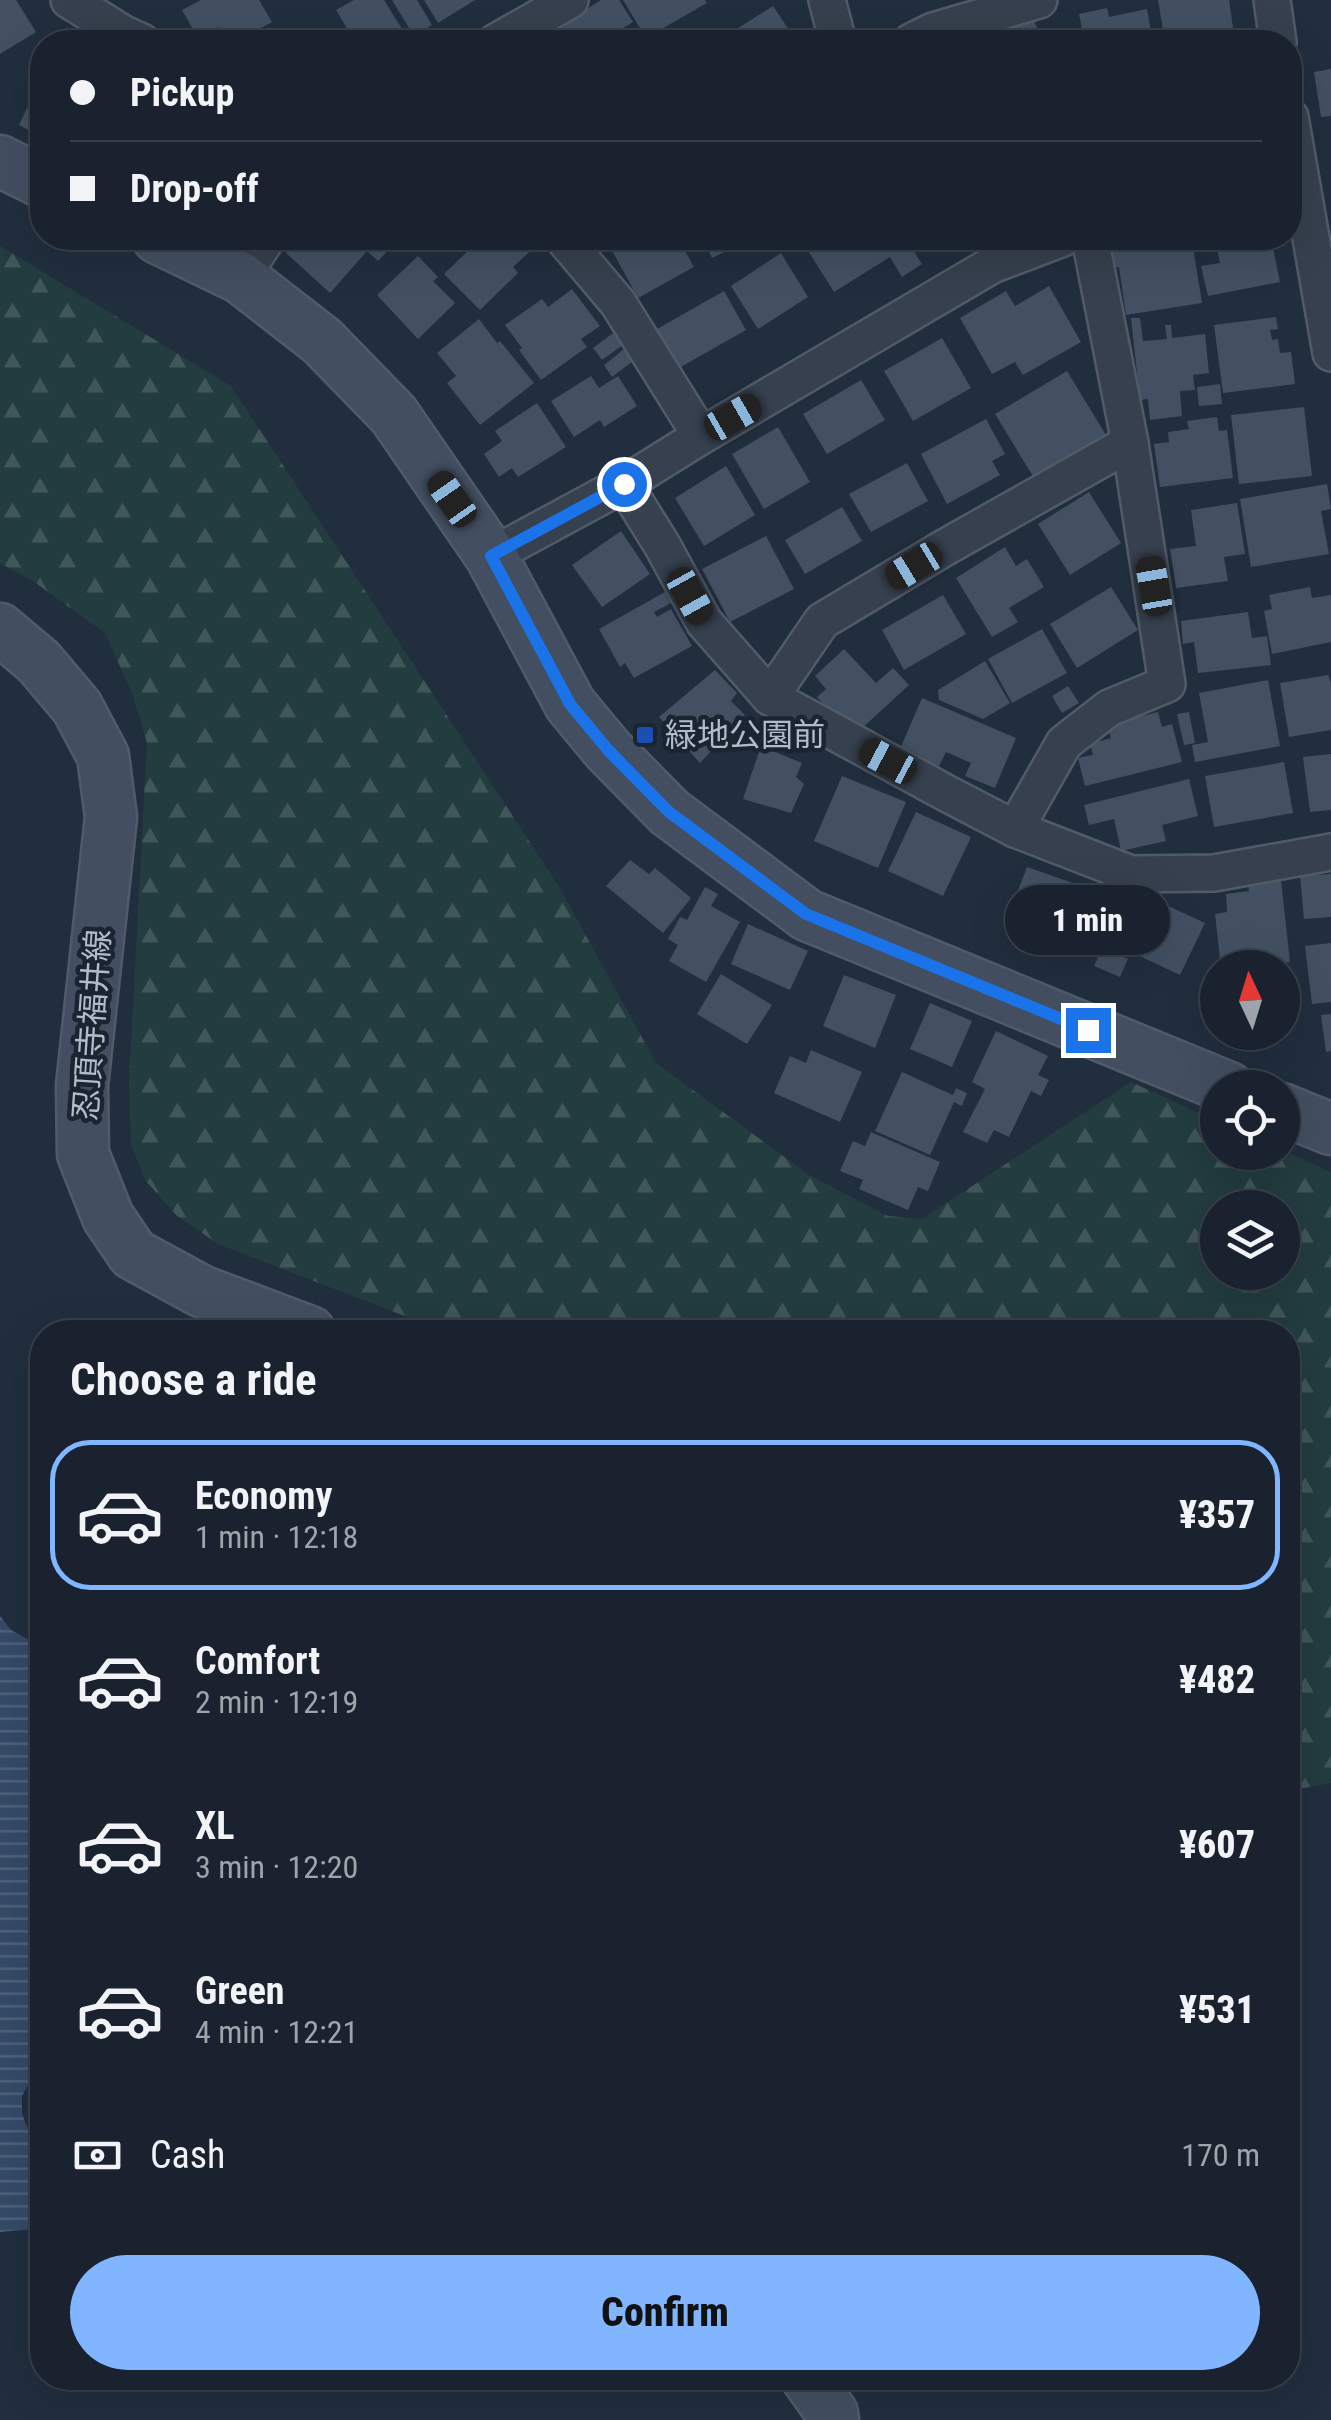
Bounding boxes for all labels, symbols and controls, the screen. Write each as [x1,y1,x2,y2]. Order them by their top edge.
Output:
text: Pickup [130,71,234,115]
text: Drop-off [130,167,259,211]
car [700,389,766,445]
route start [602,462,647,507]
car [423,466,481,532]
car [881,538,947,594]
car [1134,554,1174,618]
car [662,562,718,630]
place label: 緑地公園前 [665,716,825,754]
marker: 緑地公園前 [634,724,656,746]
car [854,734,922,788]
callout: 1 min [1006,885,1170,955]
text: 1 min [1052,901,1123,939]
street label: 忍頂寺福井線 [66,928,118,1122]
north arrow [1200,950,1300,1050]
map controls [1200,950,1300,1290]
route end [1066,1008,1111,1053]
button: locate [1200,1070,1300,1170]
button: layers [1200,1190,1300,1290]
text: Choose a ride [70,1353,317,1406]
icon: car [75,1470,165,1560]
text: Economy [195,1474,332,1518]
text: ¥357 [1179,1493,1255,1537]
text: 1 min · 12:18 [195,1518,358,1556]
icon: car [75,1635,165,1725]
text: Comfort [195,1639,320,1683]
text: ¥482 [1179,1658,1255,1702]
text: 2 min · 12:19 [195,1683,358,1721]
icon: car [75,1800,165,1890]
text: XL [195,1804,234,1848]
text: ¥607 [1179,1823,1255,1867]
text: 3 min · 12:20 [195,1848,358,1886]
icon: car [75,1965,165,2055]
text: Green [195,1969,285,2013]
text: ¥531 [1179,1988,1255,2032]
text: 4 min · 12:21 [195,2013,358,2051]
icon: cash [70,2128,125,2183]
text: Cash [150,2133,225,2177]
text: 170 m [1181,2136,1260,2174]
button: Confirm [70,2255,1260,2370]

